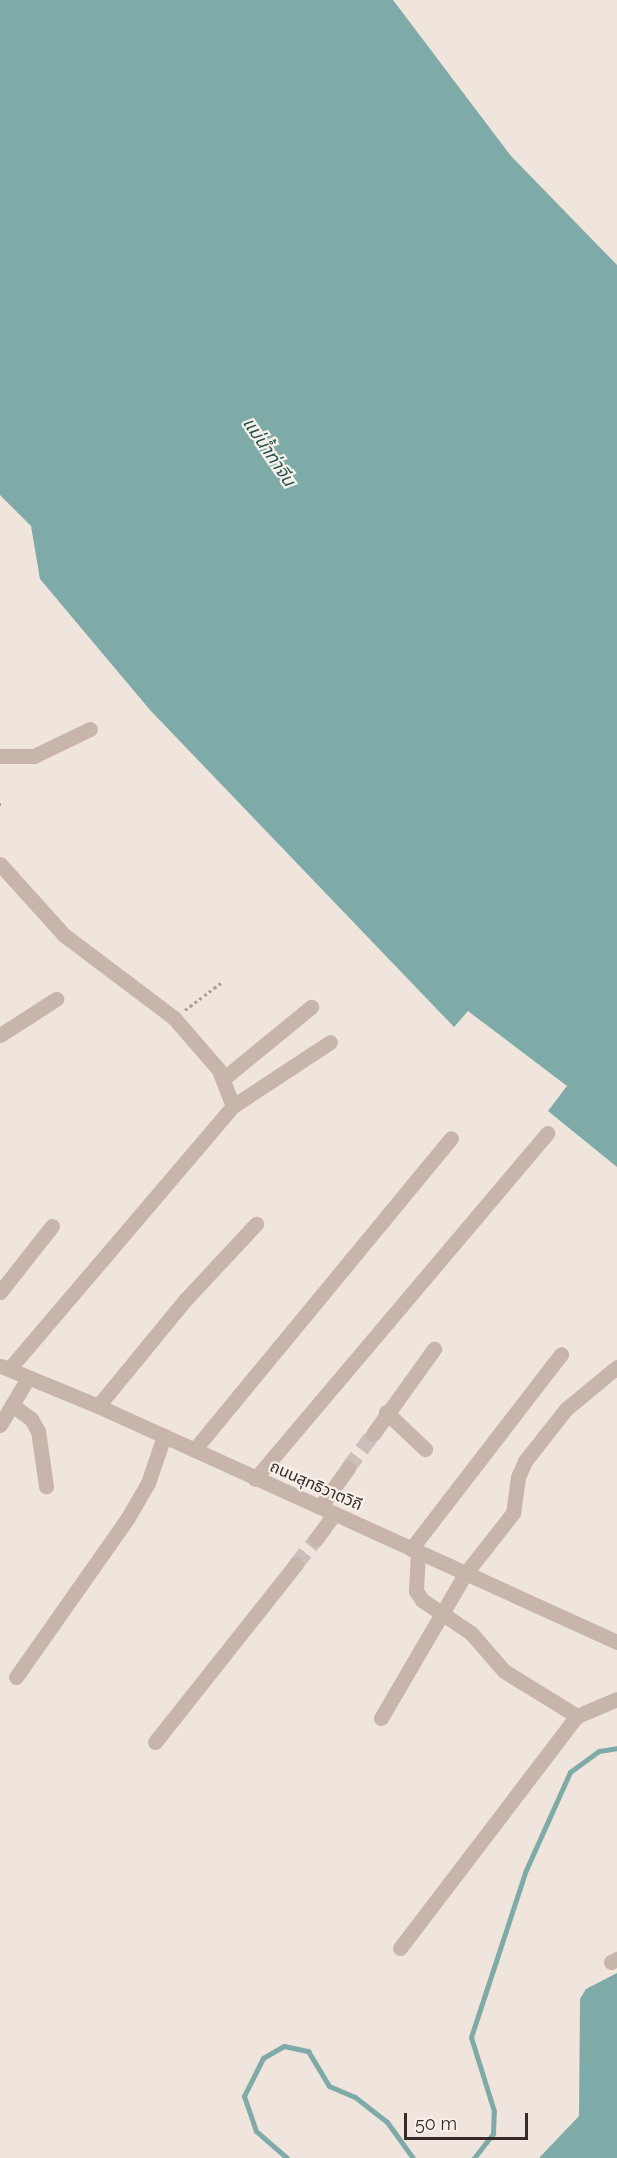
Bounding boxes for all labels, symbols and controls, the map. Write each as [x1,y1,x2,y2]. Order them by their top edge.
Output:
water label: แม่น้ำท่าจีน [238,413,300,491]
street label: ถนนสุทธิวาตวิถี [267,1457,365,1515]
scale bar [407,2101,532,2139]
text: 50 m [415,2113,457,2134]

